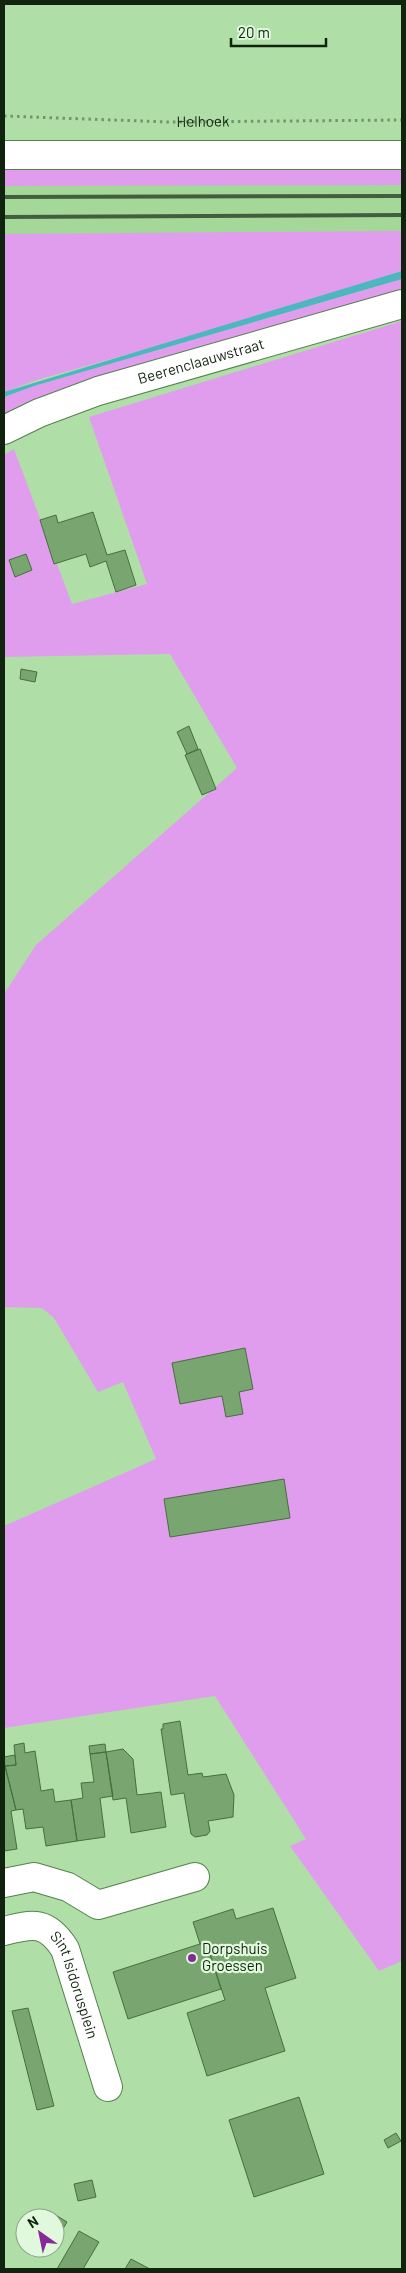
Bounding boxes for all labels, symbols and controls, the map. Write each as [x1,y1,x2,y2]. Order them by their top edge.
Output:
scale bar [231,15,326,47]
text: 20 m [238,23,270,41]
street label: Helhoek [176,111,230,130]
street label: Beerenclaauwstraat [135,334,266,387]
street label: Sint Isidorusplein [47,1927,102,2041]
place label: Dorpshuis Groessen [202,1939,268,1974]
marker: Dorpshuis Groessen [186,1952,198,1964]
north arrow [15,2208,65,2258]
text: N [24,2212,41,2231]

